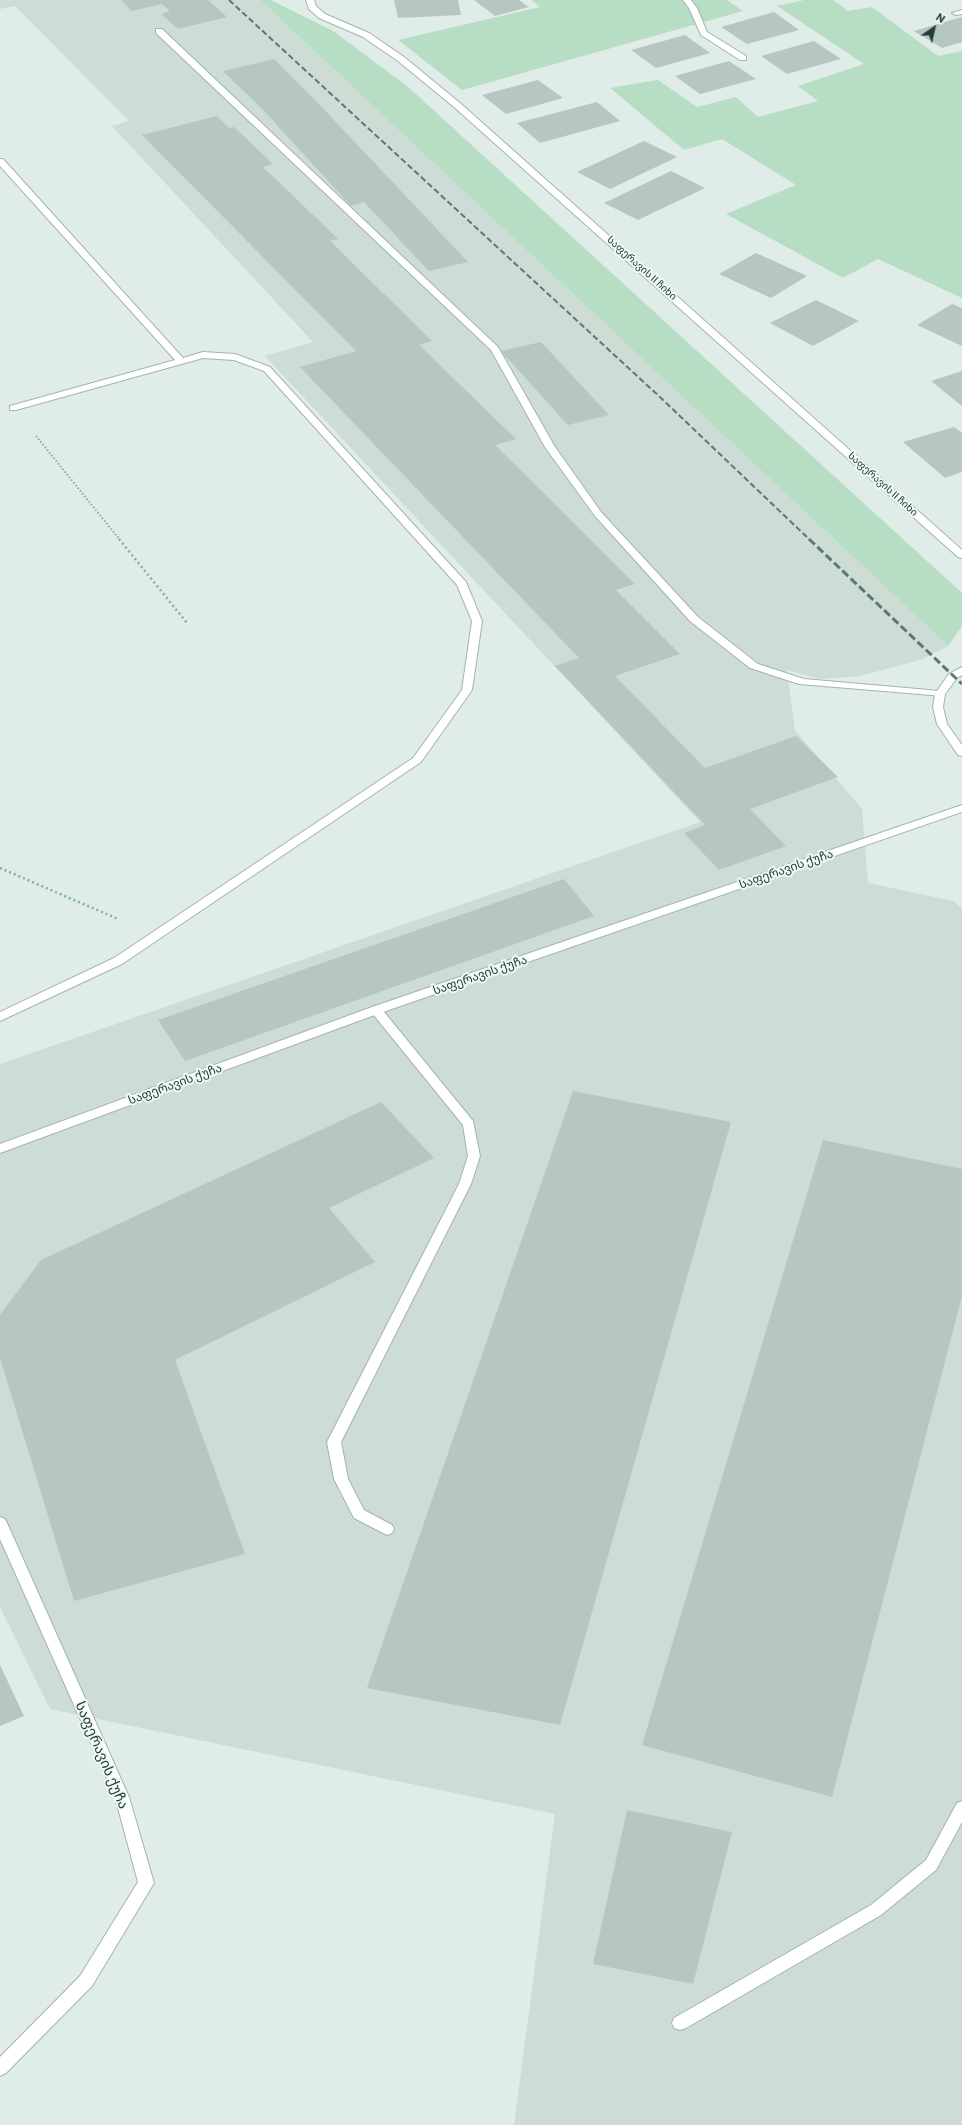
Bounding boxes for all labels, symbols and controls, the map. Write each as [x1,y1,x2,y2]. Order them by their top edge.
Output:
north arrow [914,8,954,48]
text: N [934,10,948,25]
street label: საფერავის II ჩიხი [605,234,679,302]
street label: საფერავის II ჩიხი [846,450,920,518]
street label: საფერავის ქუჩა [737,846,835,892]
street label: საფერავის ქუჩა [431,952,529,998]
street label: საფერავის ქუჩა [126,1060,224,1108]
street label: საფერავის ქუჩა [72,1699,132,1811]

